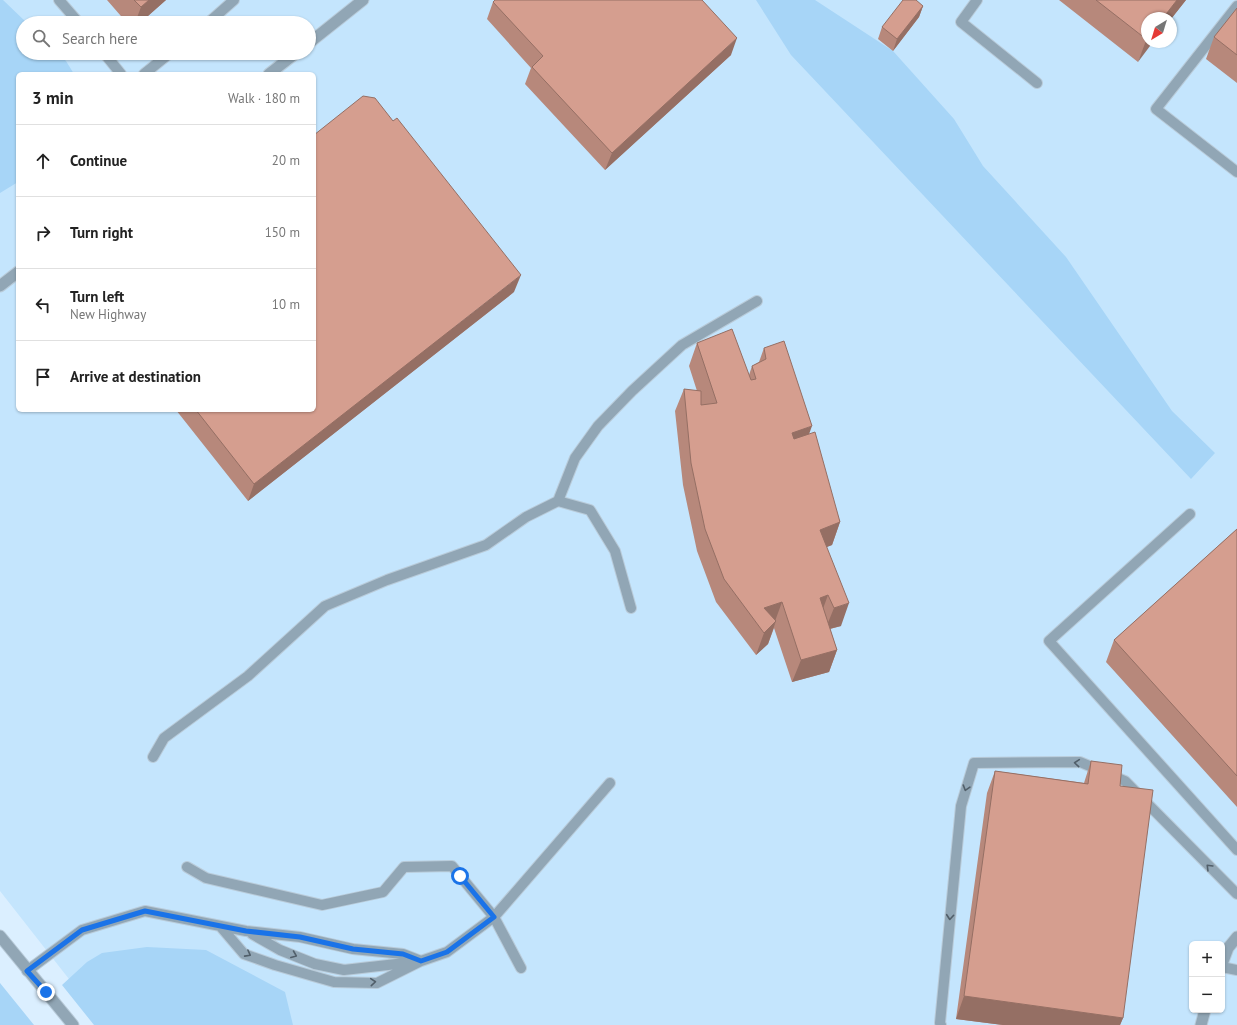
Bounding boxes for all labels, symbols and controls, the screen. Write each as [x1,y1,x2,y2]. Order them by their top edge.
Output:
north arrow [1141,12,1177,48]
search box [16,16,316,60]
icon: search [30,27,52,49]
text: Search here [62,29,138,48]
text: 3 min [32,87,73,109]
text: Walk · 180 m [228,90,300,107]
icon: ahead [32,150,54,172]
text: Continue [70,151,127,170]
text: 20 m [272,152,300,169]
icon: right [32,222,54,244]
text: Turn right [70,223,133,242]
text: 150 m [265,224,300,241]
text: Turn left [70,287,124,306]
icon: left [32,294,54,316]
text: 10 m [272,296,300,313]
text: New Highway [70,306,146,323]
icon: arrive [32,366,54,388]
text: Arrive at destination [70,367,201,386]
one-way arrow [1074,759,1080,768]
one-way arrow [962,785,971,792]
one-way arrow [1206,864,1214,872]
route start [451,867,469,885]
one-way arrow [946,914,955,920]
map controls [1189,941,1225,1013]
button: + [1189,941,1225,977]
one-way arrow [244,949,251,957]
one-way arrow [289,950,297,958]
button: − [1189,977,1225,1013]
one-way arrow [370,978,376,987]
route end [37,983,55,1001]

